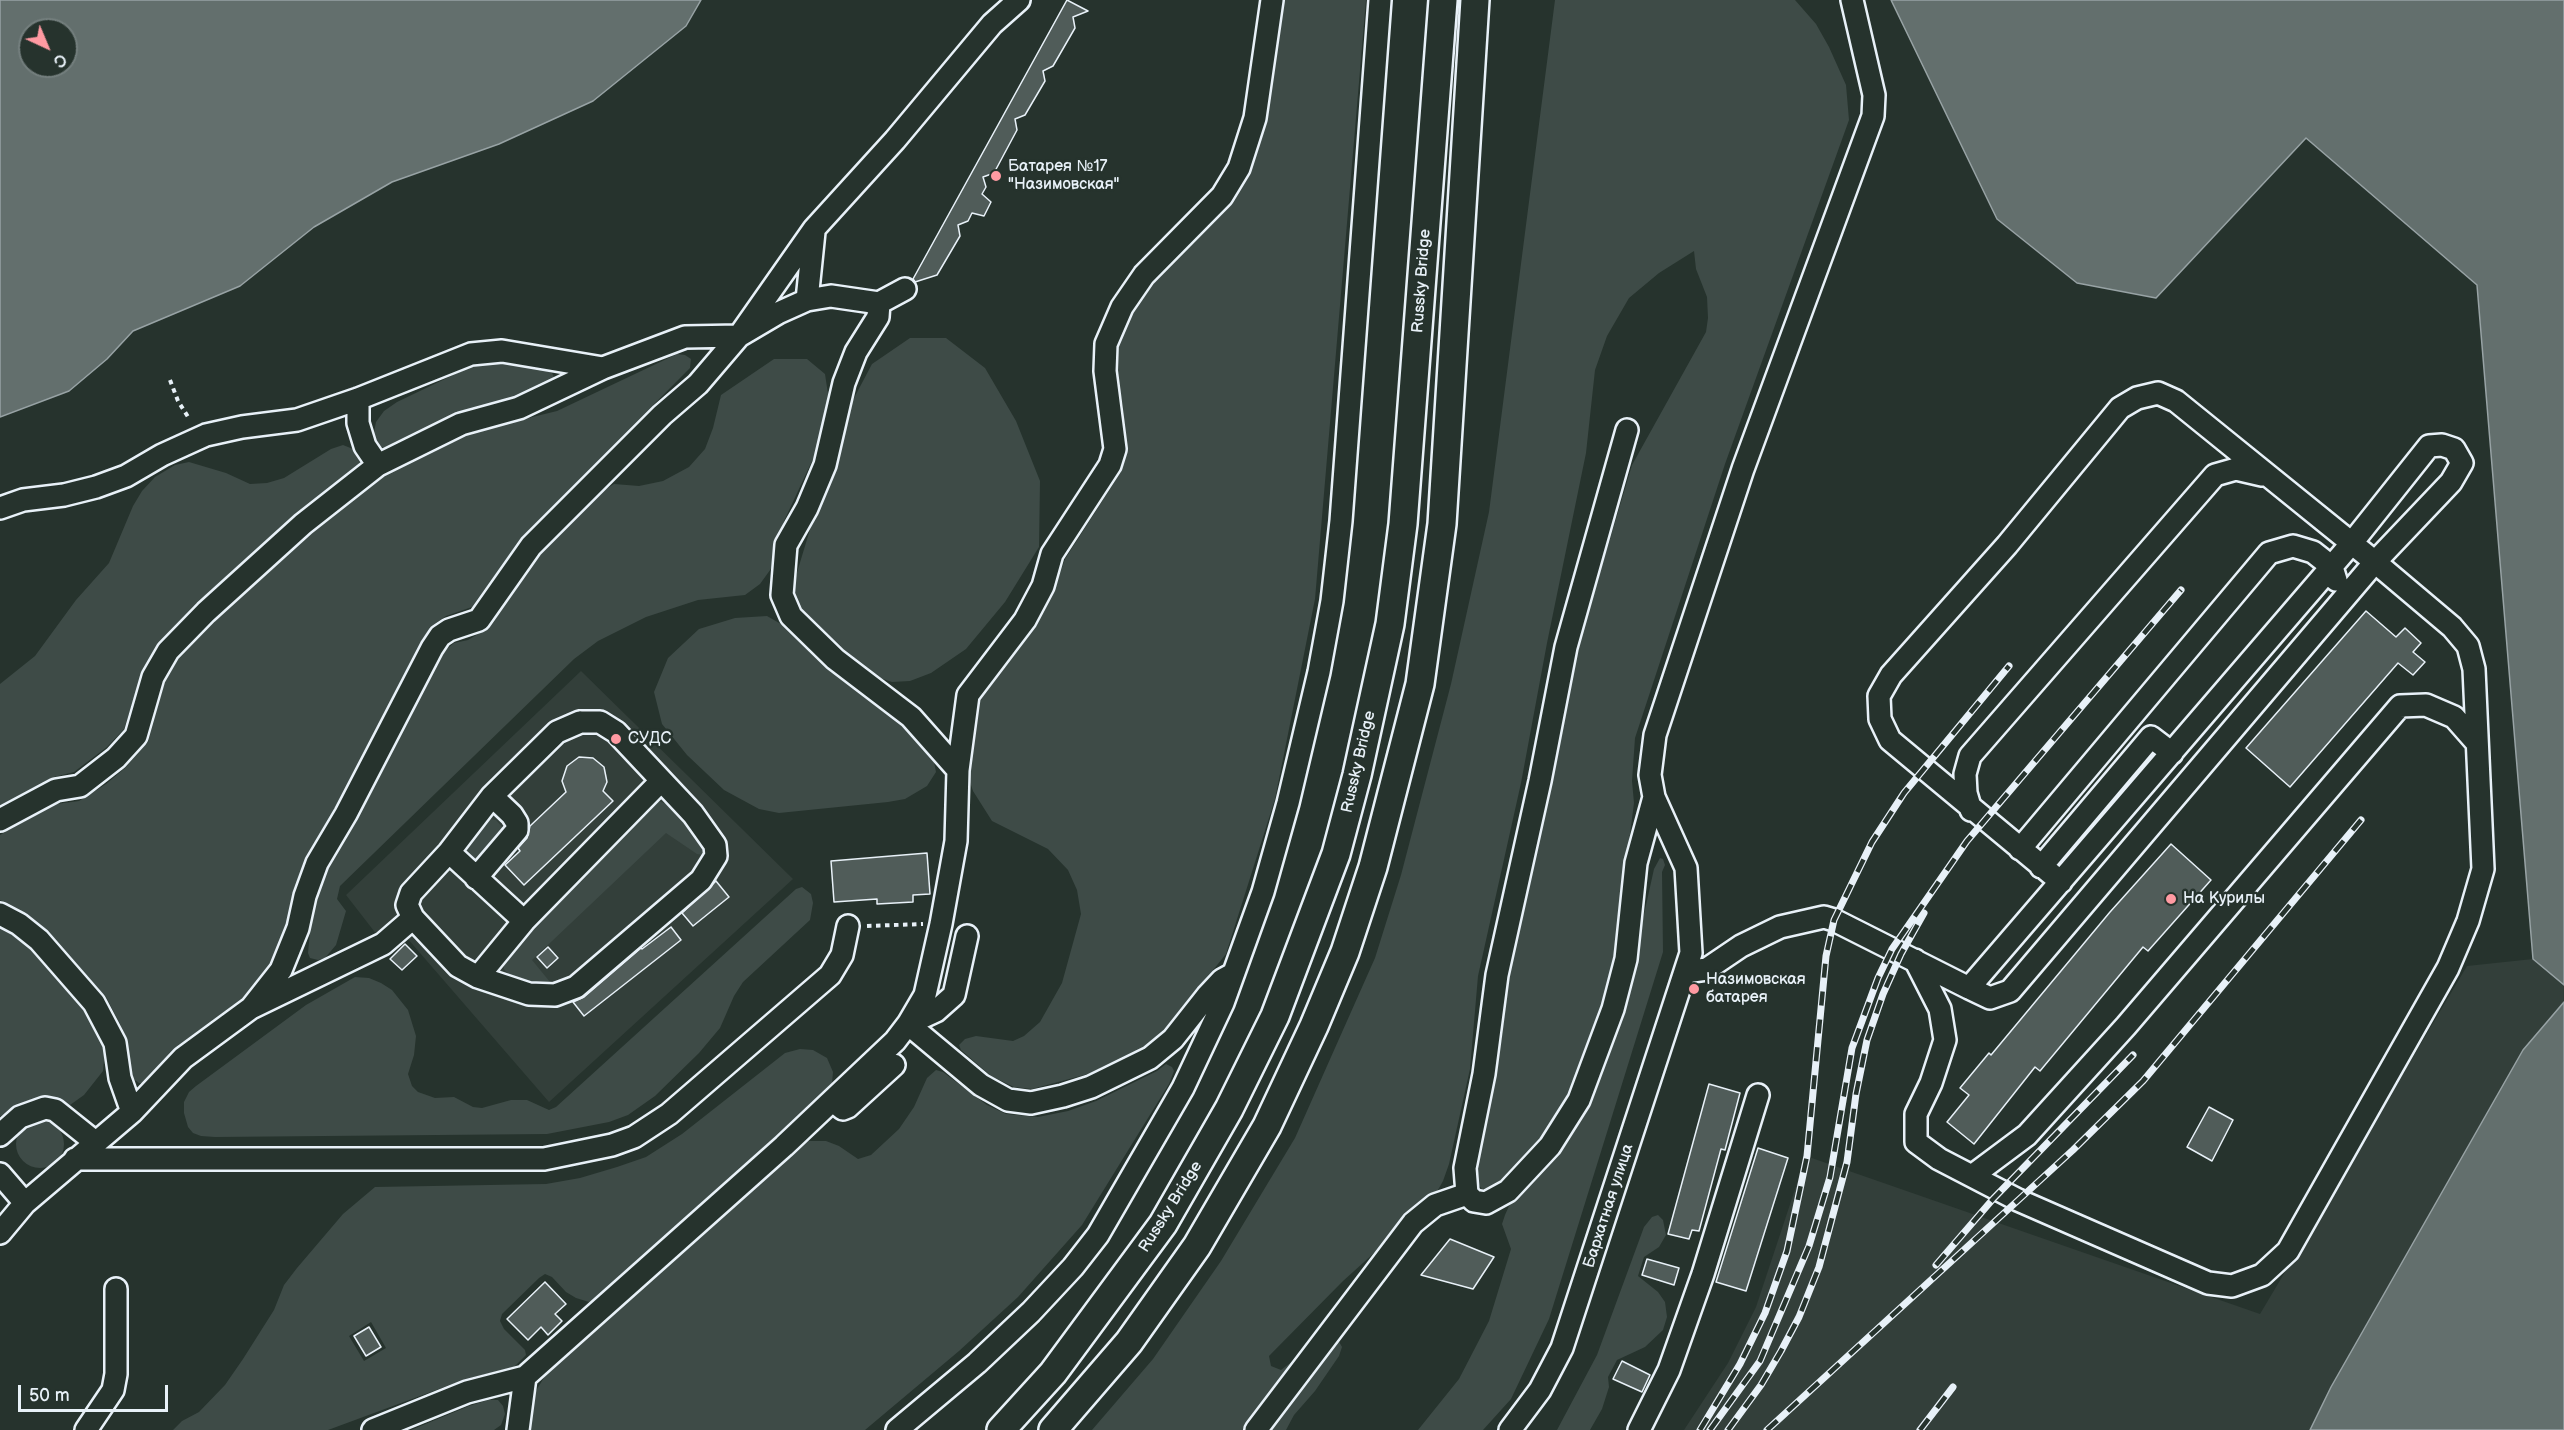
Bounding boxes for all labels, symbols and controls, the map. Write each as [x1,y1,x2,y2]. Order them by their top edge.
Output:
north arrow [18,18,78,78]
text: С [49,49,70,71]
place label: Батарея №17 "Назимовская" [1008,157,1120,195]
marker: Батарея №17 "Назимовская" [989,169,1003,183]
street label: Russky Bridge [1409,228,1435,334]
street label: Russky Bridge [1338,709,1380,815]
place label: СУДС [628,729,671,749]
marker: СУДС [609,732,623,746]
place label: На Курилы [2183,889,2265,909]
marker: На Курилы [2164,892,2178,906]
place label: Назимовская батарея [1706,970,1806,1008]
marker: Назимовская батарея [1687,982,1701,996]
street label: Бархатная улица [1580,1142,1638,1270]
street label: Russky Bridge [1135,1158,1207,1256]
scale bar [21,1373,171,1411]
text: 50 m [29,1385,70,1406]

